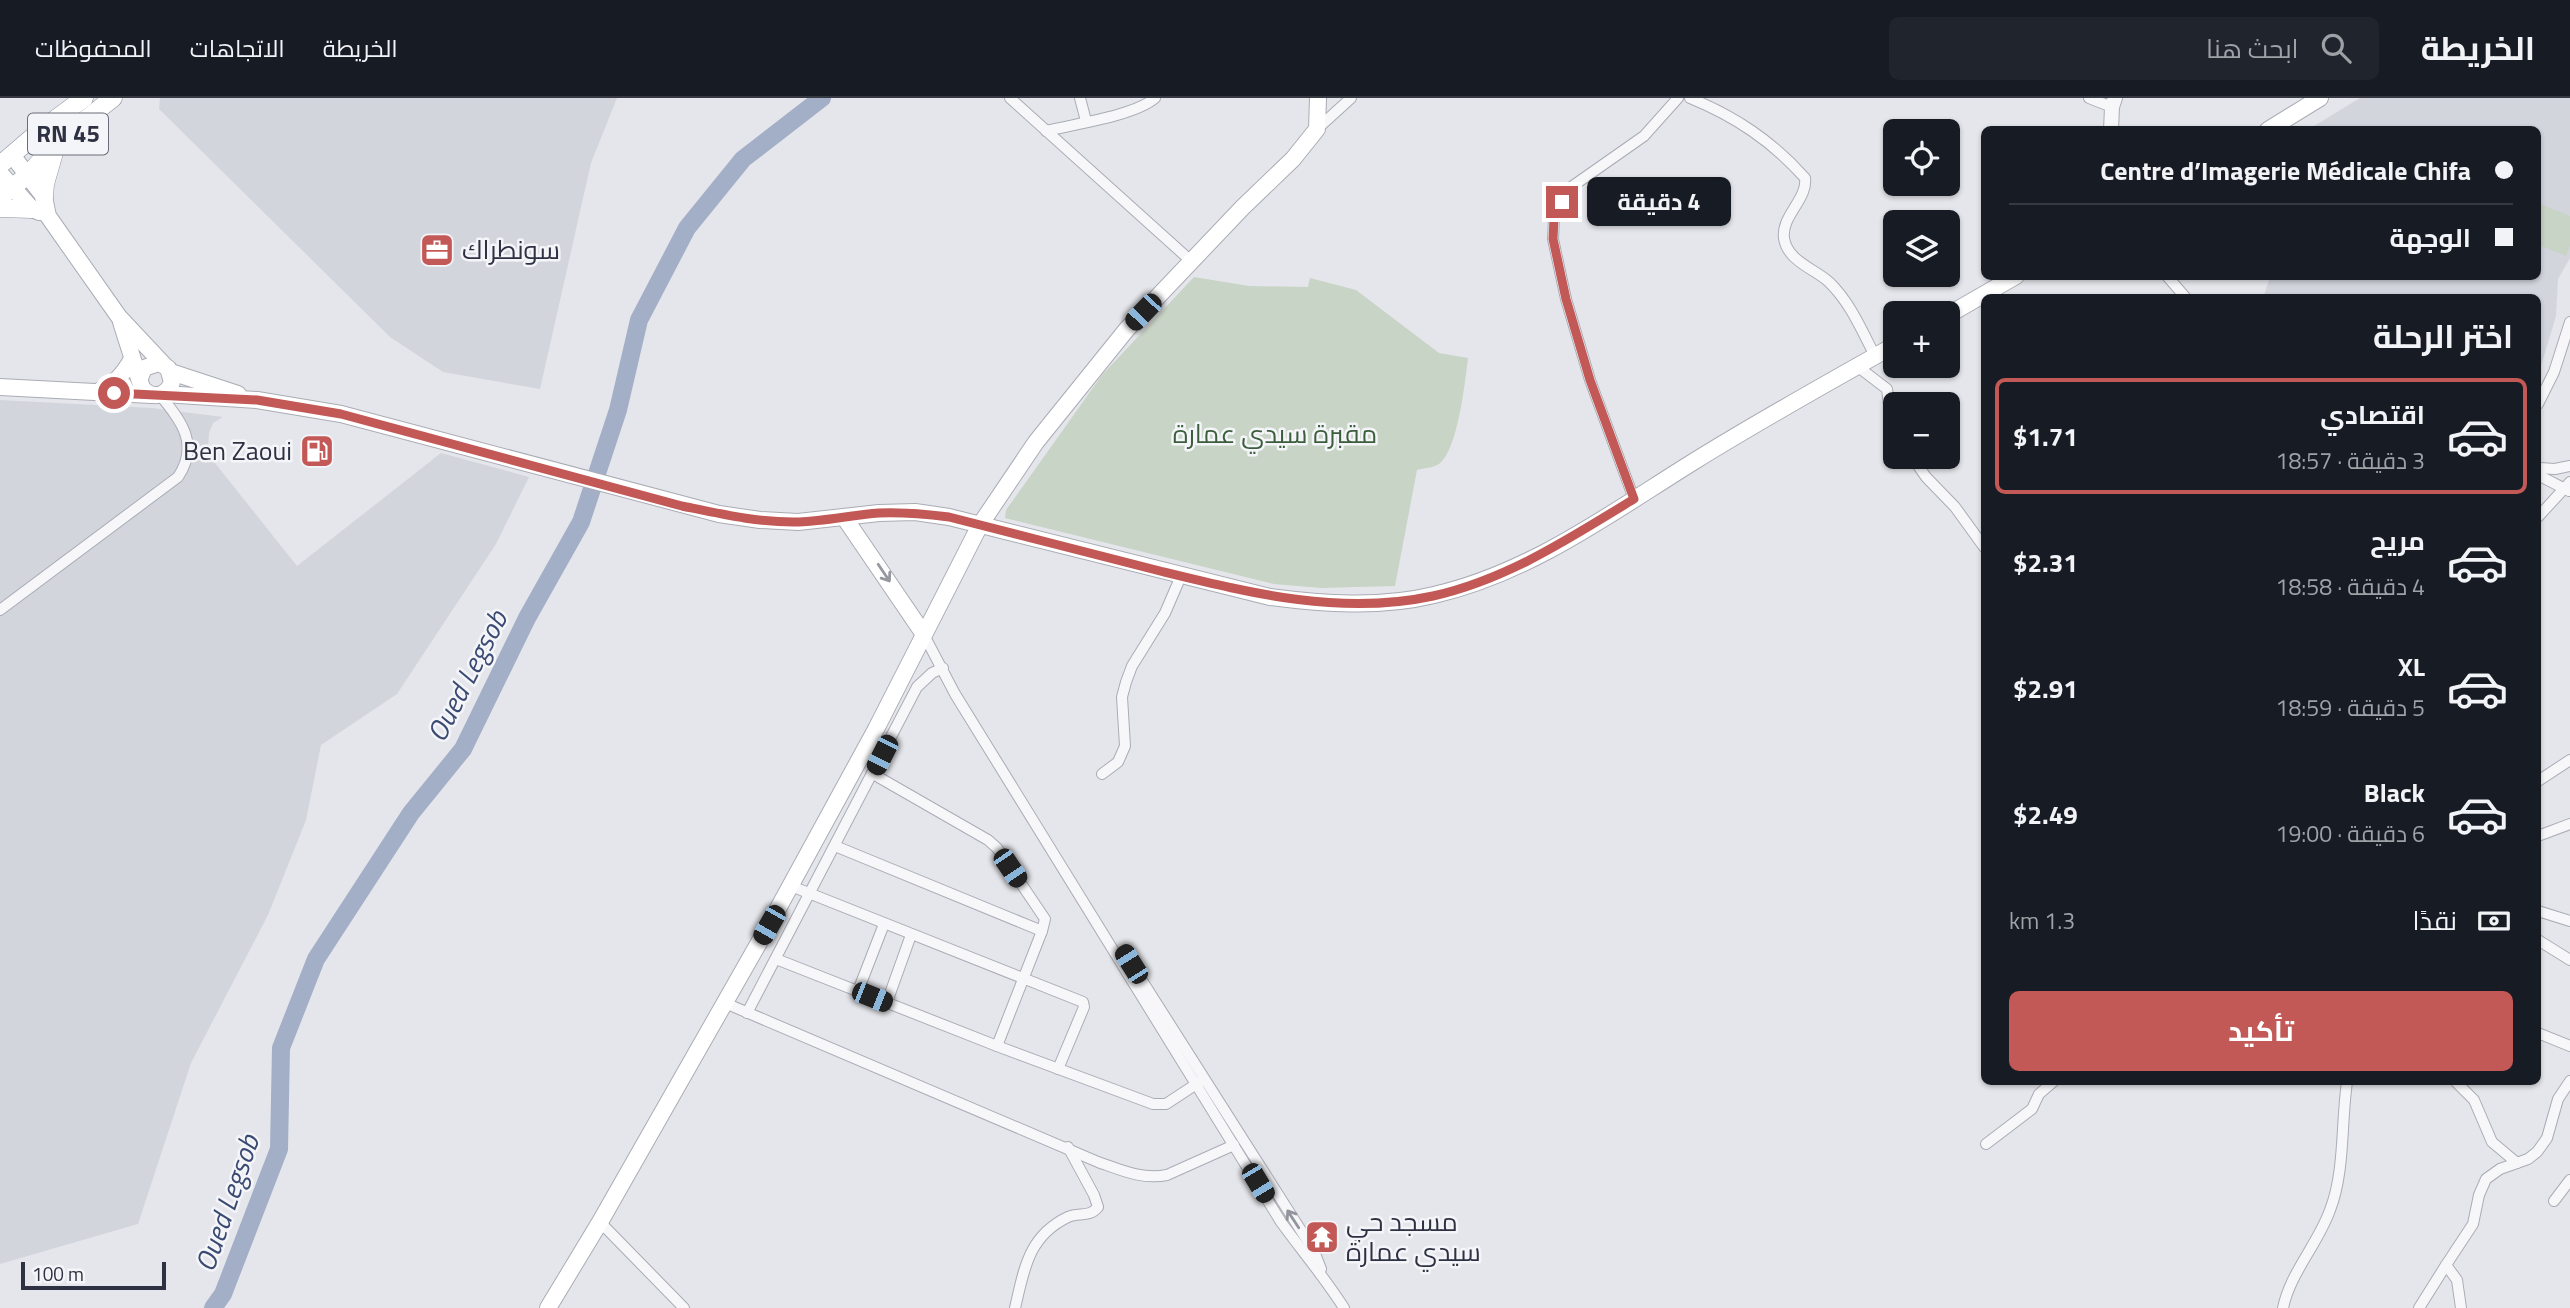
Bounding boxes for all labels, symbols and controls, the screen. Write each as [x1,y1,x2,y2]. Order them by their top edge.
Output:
search box [1889,17,2379,80]
text: الخريطة [2421,23,2535,73]
text: ابحث هنا [2206,29,2299,68]
icon: search [2317,29,2355,67]
text: المحفوظات [35,30,152,66]
text: الاتجاهات [190,30,285,66]
text: الخريطة [323,30,398,66]
road number: RN 45 [28,114,108,154]
map controls [1883,119,1960,469]
button: locate [1883,119,1960,196]
text: Centre d’Imagerie Médicale Chifa [2100,151,2471,190]
callout: 4 دقيقة [1586,178,1730,226]
text: 4 دقيقة [1618,184,1700,219]
route end [1546,186,1578,218]
button: layers [1883,210,1960,287]
text: الوجهة [2390,218,2471,257]
place label: سونطراك [462,230,560,269]
office icon: سونطراك [418,231,456,269]
car [1121,290,1166,334]
button: + [1883,301,1960,378]
text: اختر الرحلة [2373,312,2513,360]
route start [98,377,130,409]
button: − [1883,392,1960,469]
text: اقتصادي [2320,395,2425,434]
icon: car [2446,405,2509,468]
park label: مقبرة سيدي عمارة [1173,414,1377,454]
text: $1.71 [2013,417,2078,456]
place label: Ben Zaoui [183,431,292,470]
fuel station icon: Ben Zaoui [298,432,336,470]
text: 3 دقيقة · 18:57 [2276,443,2425,478]
text: مريح [2370,521,2425,560]
icon: car [2446,531,2509,594]
text: $2.31 [2013,543,2078,582]
one-way arrow [876,563,891,582]
text: 4 دقيقة · 18:58 [2276,569,2425,604]
water label: Oued Legsob [415,602,518,749]
text: XL [2398,647,2425,686]
icon: car [2446,657,2509,720]
text: $2.91 [2013,669,2078,708]
text: 5 دقيقة · 18:59 [2276,690,2425,725]
car [864,732,901,778]
text: Black [2364,773,2425,812]
icon: car [2446,783,2509,846]
text: $2.49 [2013,795,2078,834]
text: 6 دقيقة · 19:00 [2276,816,2425,851]
car [990,845,1031,891]
text: نقدًا [2413,901,2457,940]
car [750,902,789,948]
icon: cash [2475,902,2513,940]
text: 1.3 km [2009,903,2075,938]
car [1111,941,1152,987]
car [849,979,896,1015]
button: تأكيد [2009,991,2513,1071]
water label: Oued Legsob [183,1128,270,1277]
car [1239,1160,1278,1206]
place label: مسجد حي سيدي عمارة [1346,1202,1481,1272]
one-way arrow [1286,1209,1300,1229]
temple icon: مسجد حي سيدي عمارة [1303,1218,1341,1256]
scale bar [21,1259,166,1291]
text: 100 m [32,1259,84,1288]

